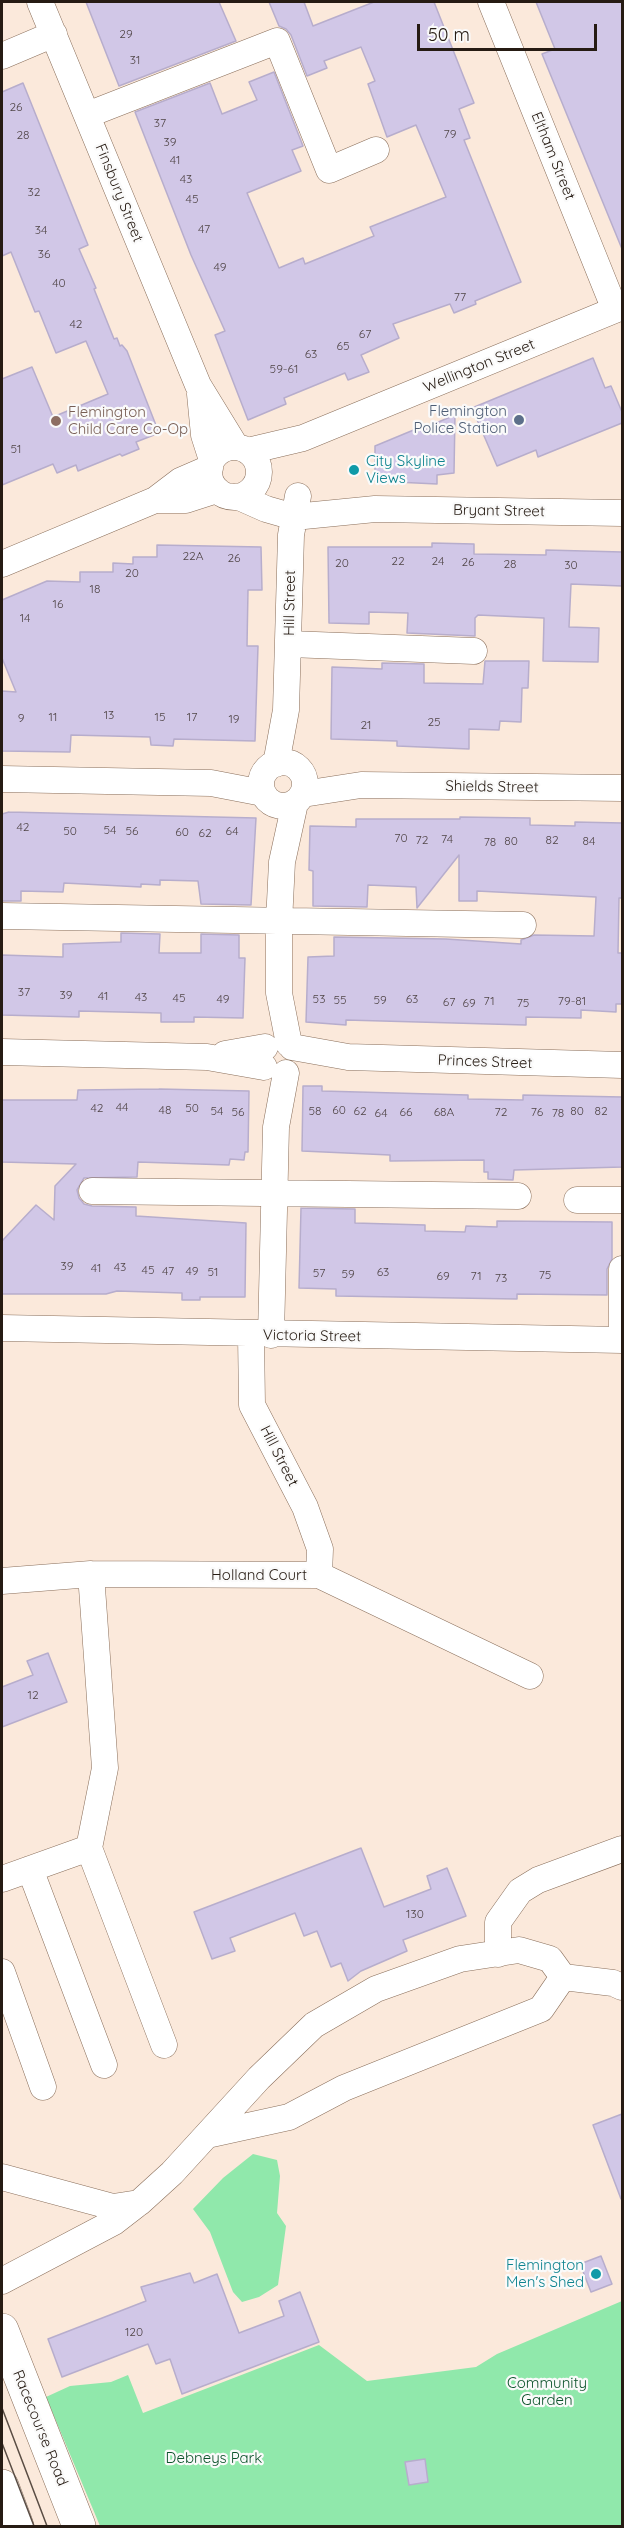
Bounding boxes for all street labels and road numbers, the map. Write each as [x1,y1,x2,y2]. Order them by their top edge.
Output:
street label: Eltham Street [527,109,579,203]
street label: Finsbury Street [91,141,147,245]
street label: Wellington Street [421,335,537,397]
street label: Bryant Street [453,501,545,521]
street label: Hill Street [280,570,300,636]
street label: Shields Street [445,777,539,797]
street label: Princes Street [437,1051,533,1073]
street label: Victoria Street [263,1326,361,1346]
street label: Hill Street [256,1423,302,1489]
street label: Holland Court [211,1566,307,1584]
street label: Racecourse Road [9,2367,71,2489]

